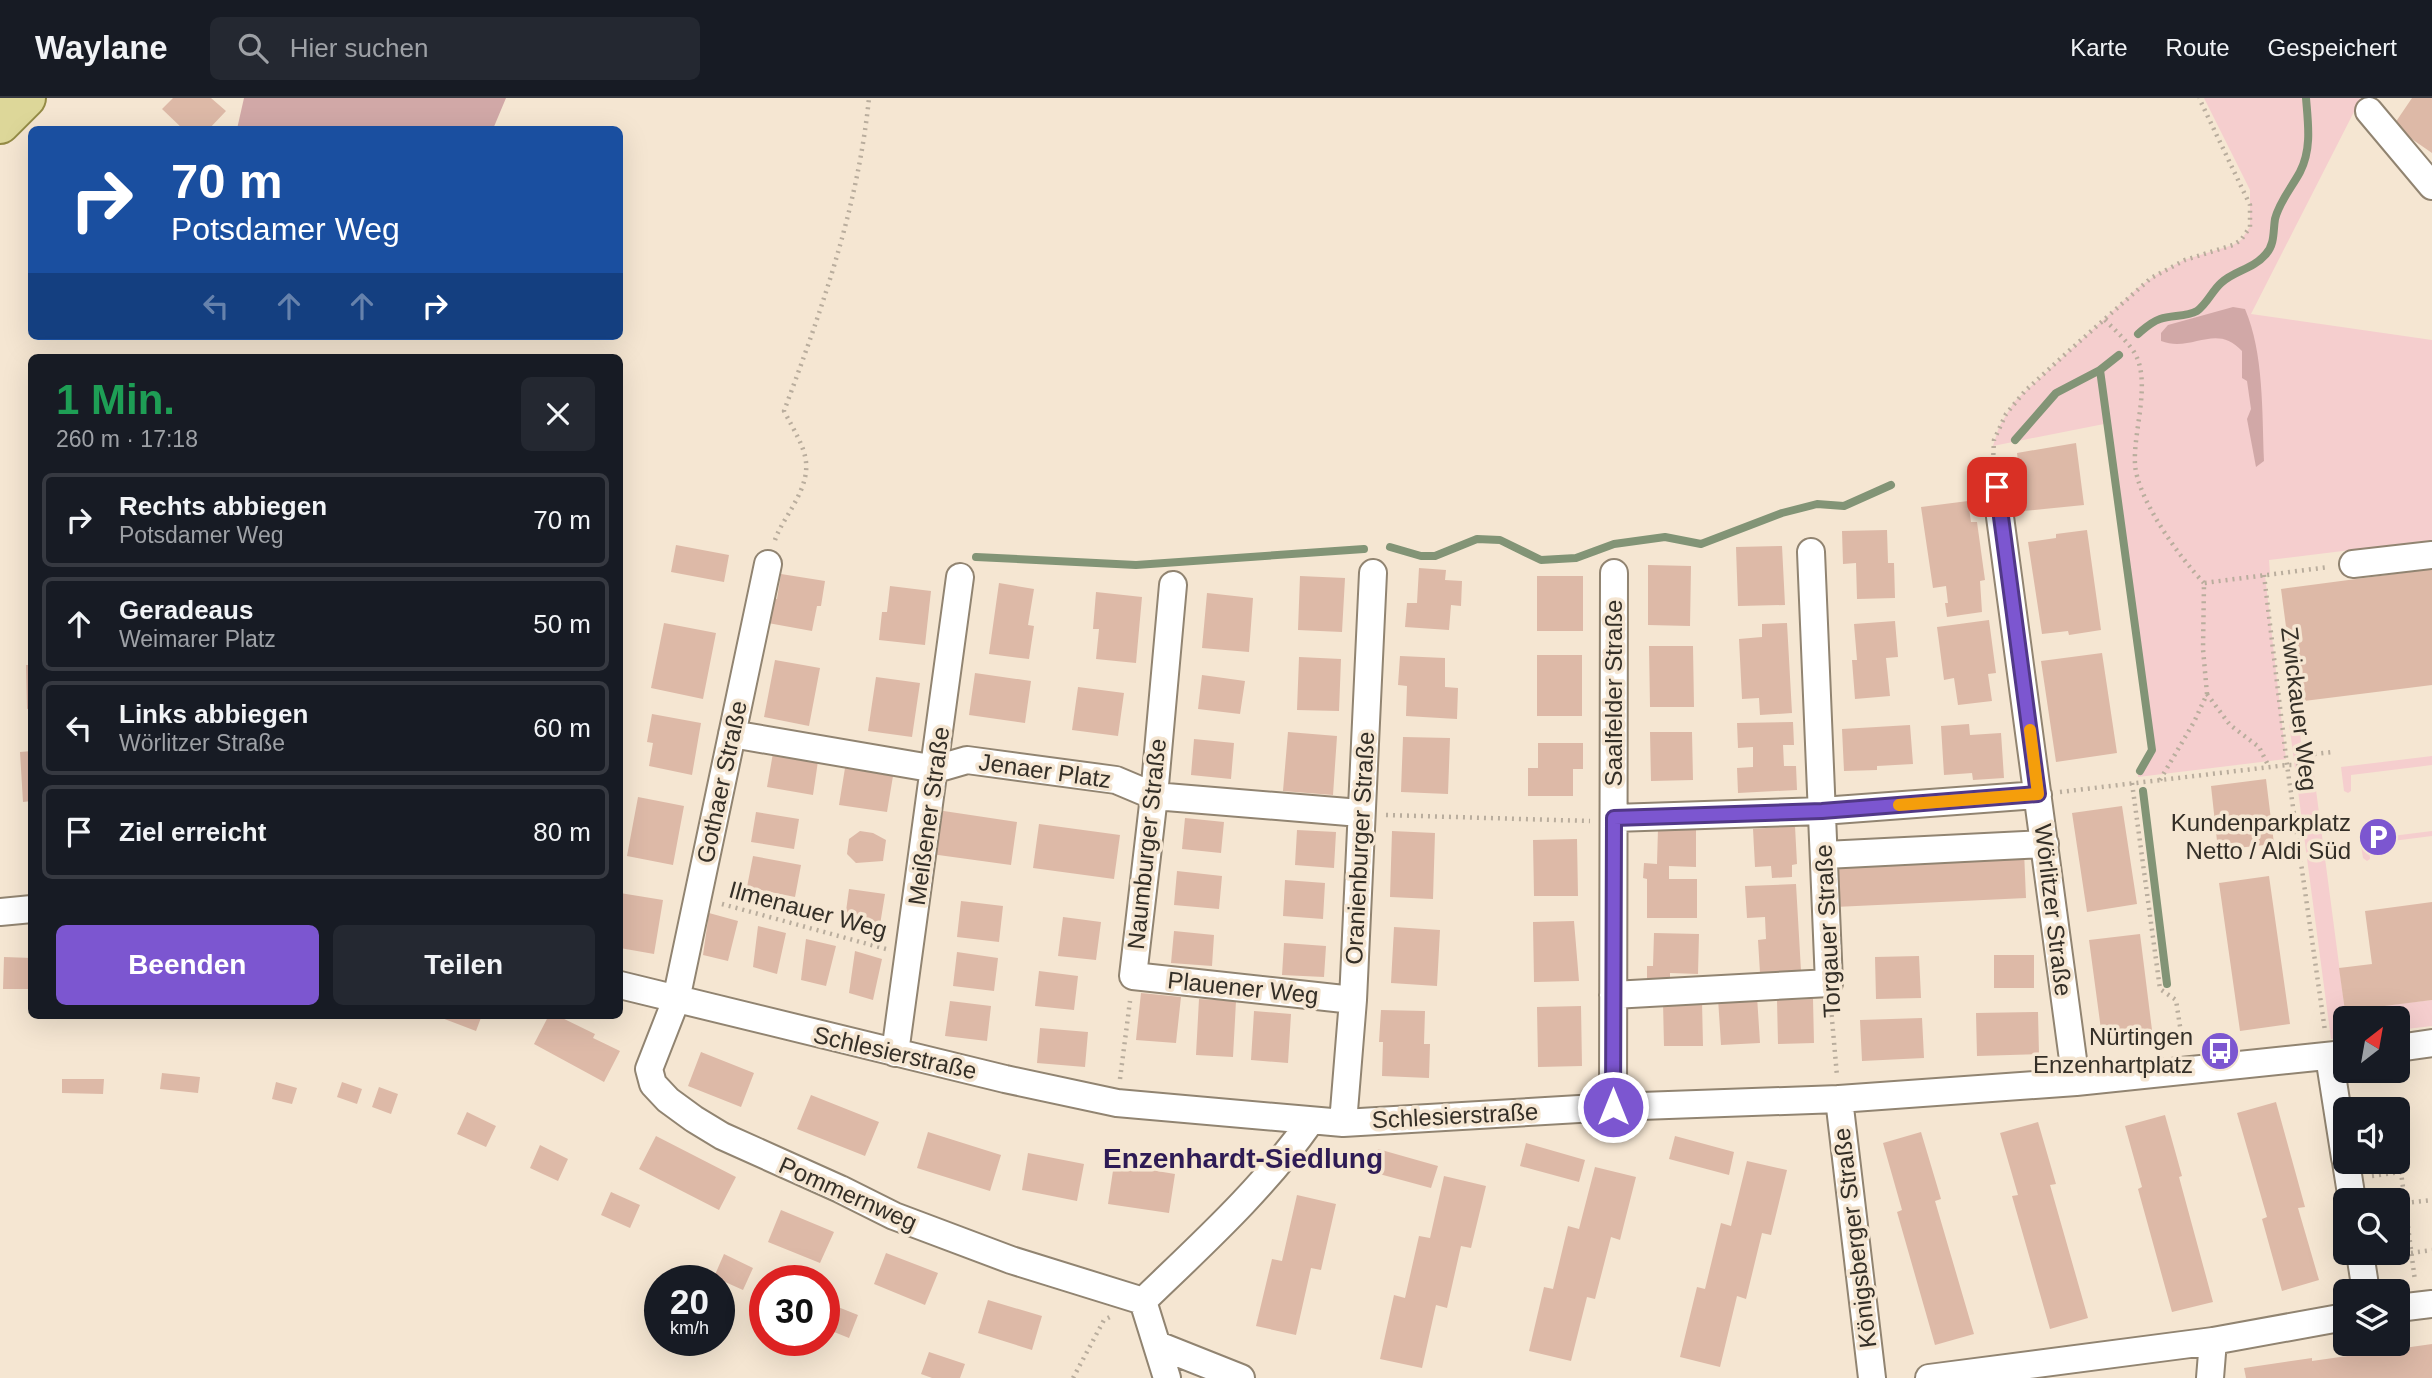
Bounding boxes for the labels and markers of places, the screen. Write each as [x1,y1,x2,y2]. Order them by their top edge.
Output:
pin [1967,457,2027,517]
place label: Kundenparkplatz Netto / Aldi Süd [2171,809,2351,864]
parking icon: Kundenparkplatz Netto / Aldi Süd [2357,816,2399,858]
place label: Nürtingen Enzenhartplatz [2033,1023,2193,1078]
bus stop icon: Nürtingen Enzenhartplatz [2199,1030,2241,1072]

